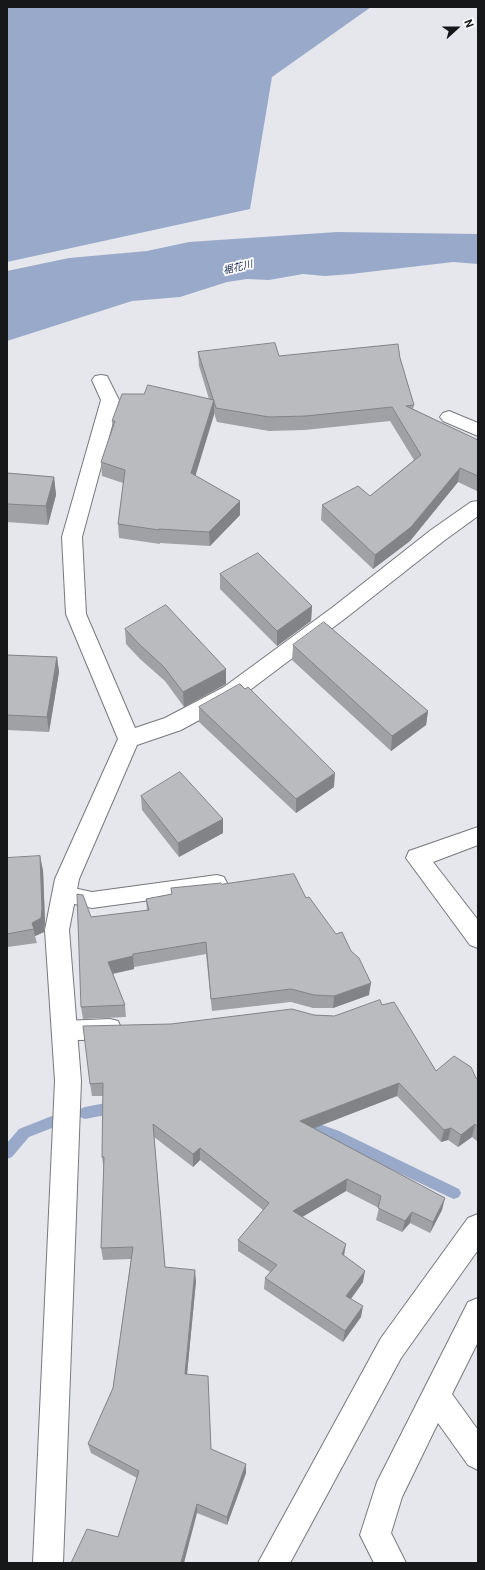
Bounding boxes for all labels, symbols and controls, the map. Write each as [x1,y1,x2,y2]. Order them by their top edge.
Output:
north arrow [437,8,477,48]
text: N [461,18,476,29]
water label: 裾花川 [222,259,254,277]

